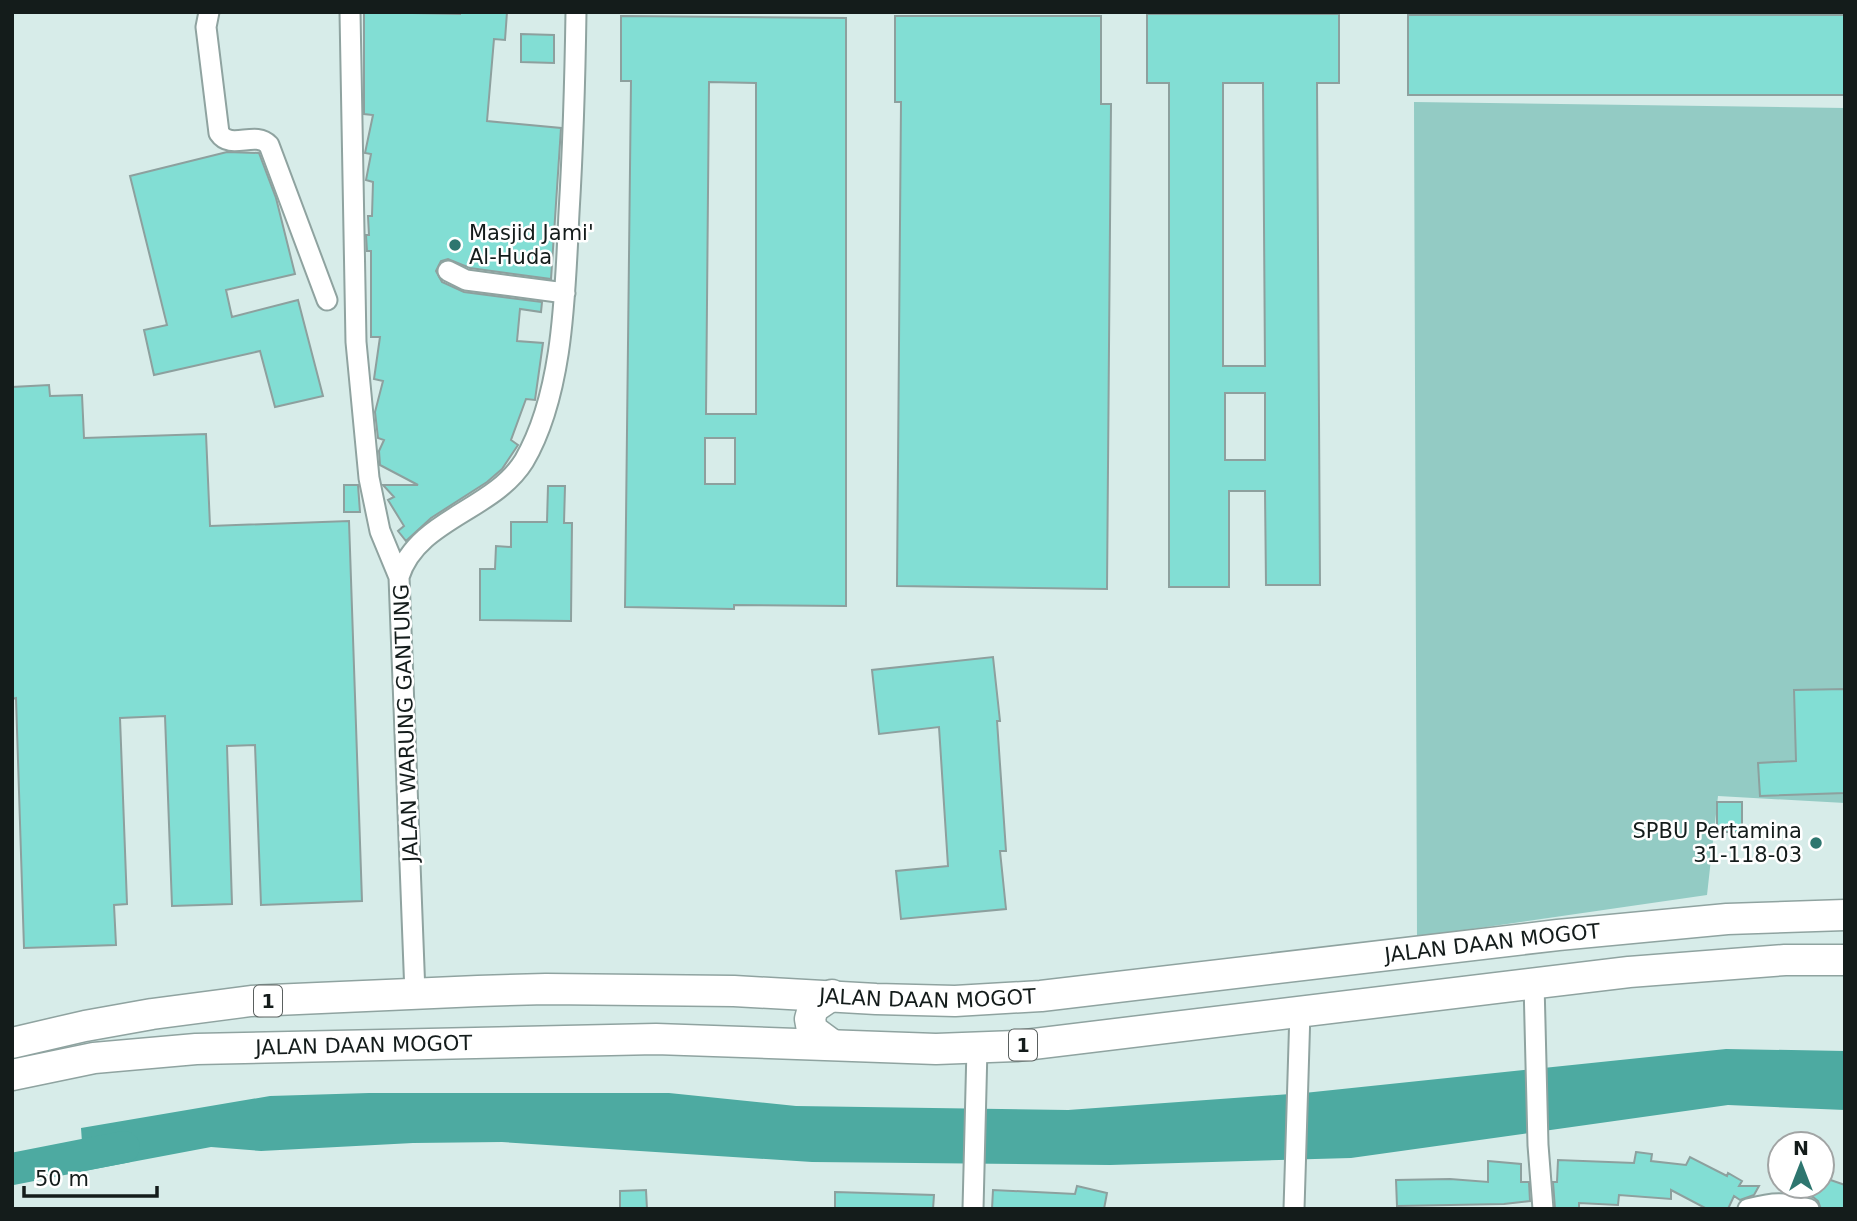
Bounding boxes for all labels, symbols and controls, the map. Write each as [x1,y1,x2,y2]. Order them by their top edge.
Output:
place label: Masjid Jami' Al-Huda [469,221,594,269]
marker: Masjid Jami' Al-Huda [447,237,463,253]
street label: JALAN WARUNG GANTUNG [389,584,423,864]
place label: SPBU Pertamina 31-118-03 [1633,819,1802,867]
marker: SPBU Pertamina 31-118-03 [1808,835,1824,851]
street label: JALAN DAAN MOGOT [1381,919,1602,968]
street label: JALAN DAAN MOGOT [817,984,1037,1013]
road number: 1 [254,986,282,1016]
road number: 1 [1009,1030,1037,1060]
street label: JALAN DAAN MOGOT [253,1031,473,1060]
north arrow [1766,1130,1836,1200]
text: N [1793,1137,1809,1159]
scale bar [24,1154,158,1198]
text: 50 m [35,1167,89,1191]

